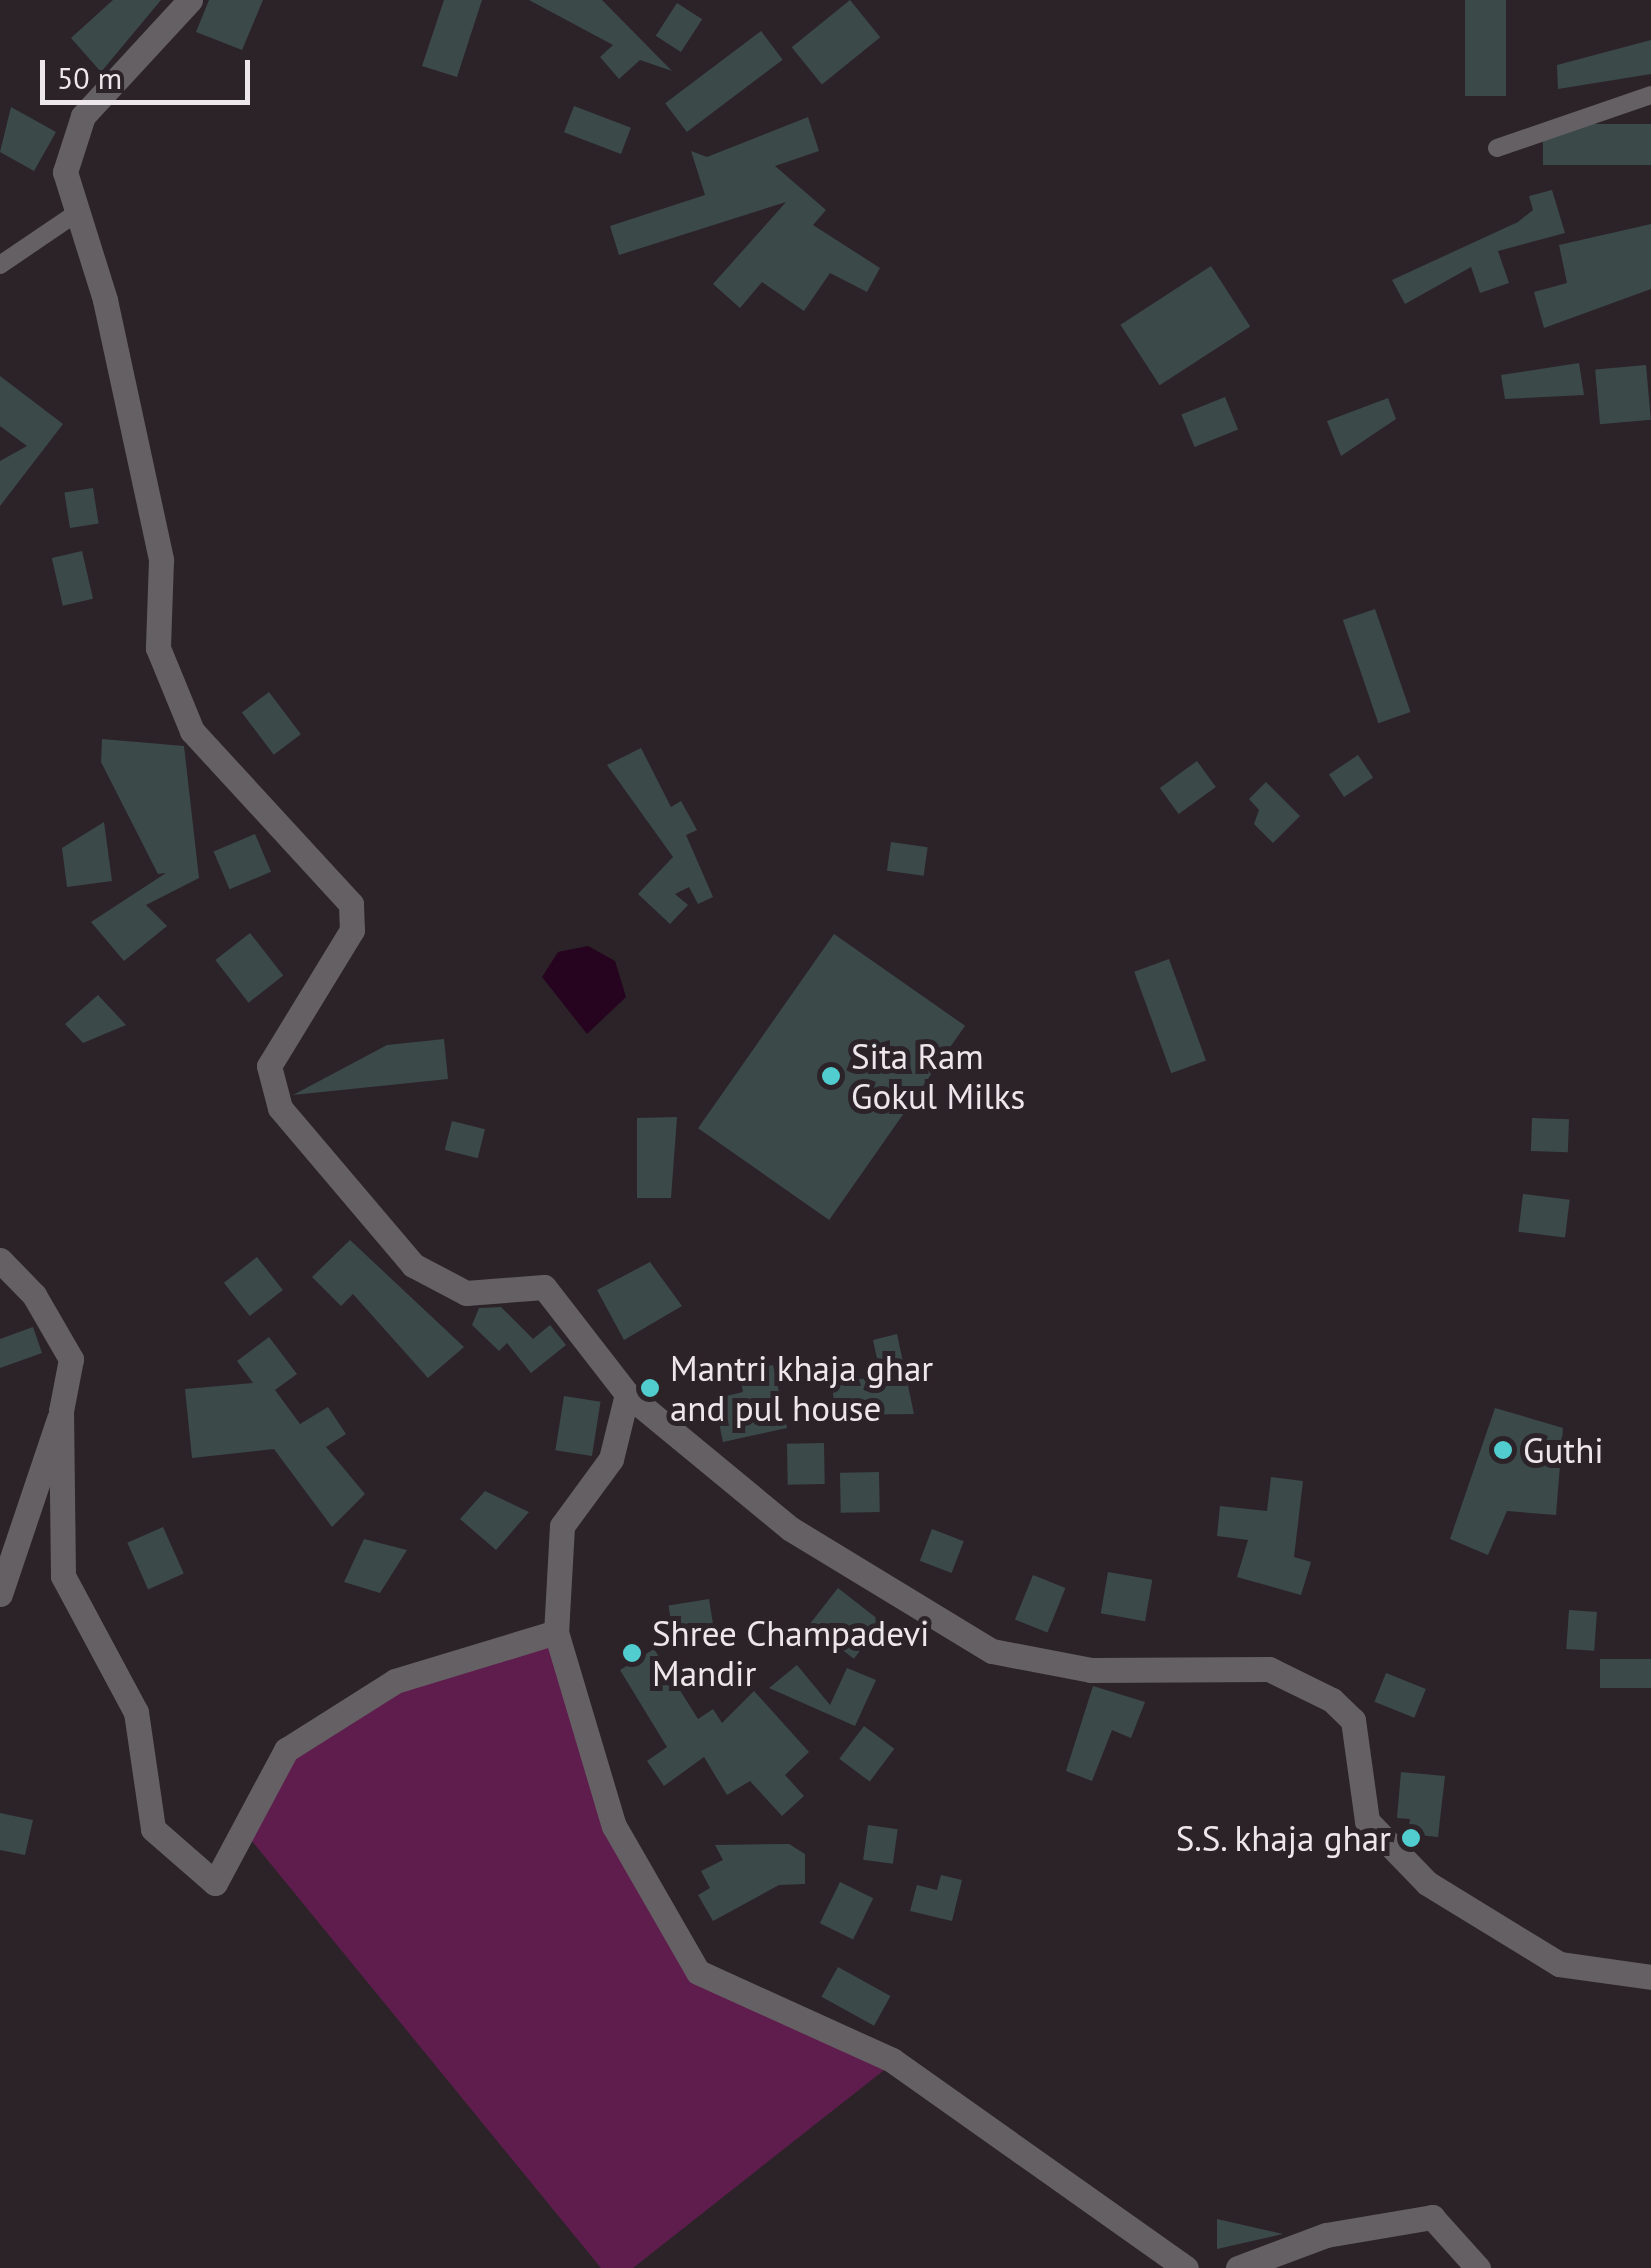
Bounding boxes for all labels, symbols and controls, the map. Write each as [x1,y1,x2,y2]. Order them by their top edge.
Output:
scale bar [45,40,255,102]
text: 50 m [57,58,122,97]
place label: Sita Ram Gokul Milks [851,1035,1025,1117]
marker: Sita Ram Gokul Milks [820,1065,842,1087]
place label: Mantri khaja ghar and pul house [670,1347,933,1429]
marker: Mantri khaja ghar and pul house [639,1377,661,1399]
place label: Guthi [1523,1429,1604,1471]
marker: Guthi [1492,1439,1514,1461]
place label: Shree Champadevi Mandir [652,1612,929,1694]
marker: Shree Champadevi Mandir [621,1642,643,1664]
place label: S.S. khaja ghar [1173,1817,1391,1859]
marker: S.S. khaja ghar [1400,1827,1422,1849]

